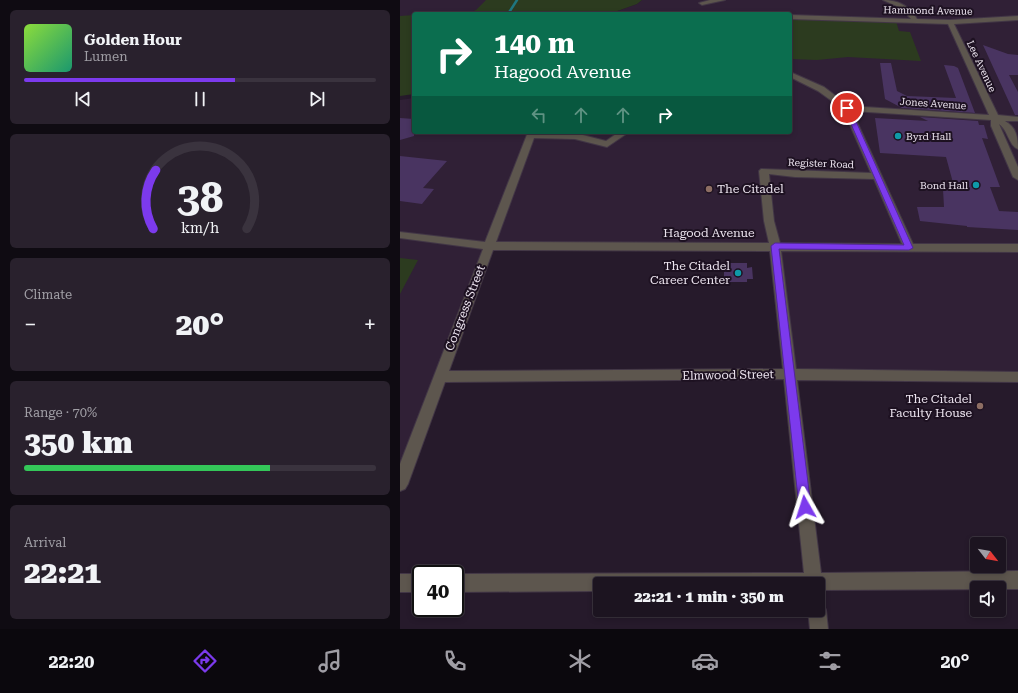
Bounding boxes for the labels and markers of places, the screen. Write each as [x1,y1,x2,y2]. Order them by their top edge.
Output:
pin [830,91,864,125]
marker: Byrd Hall [893,131,903,141]
place label: Byrd Hall [906,131,951,142]
place label: Bond Hall [920,180,968,191]
marker: Bond Hall [971,180,981,190]
place label: The Citadel [717,182,784,196]
marker: The Citadel [704,184,714,194]
place label: The Citadel Career Center [650,259,730,287]
marker: The Citadel Career Center [733,268,743,278]
place label: The Citadel Faculty House [889,392,972,420]
marker: The Citadel Faculty House [975,401,985,411]

